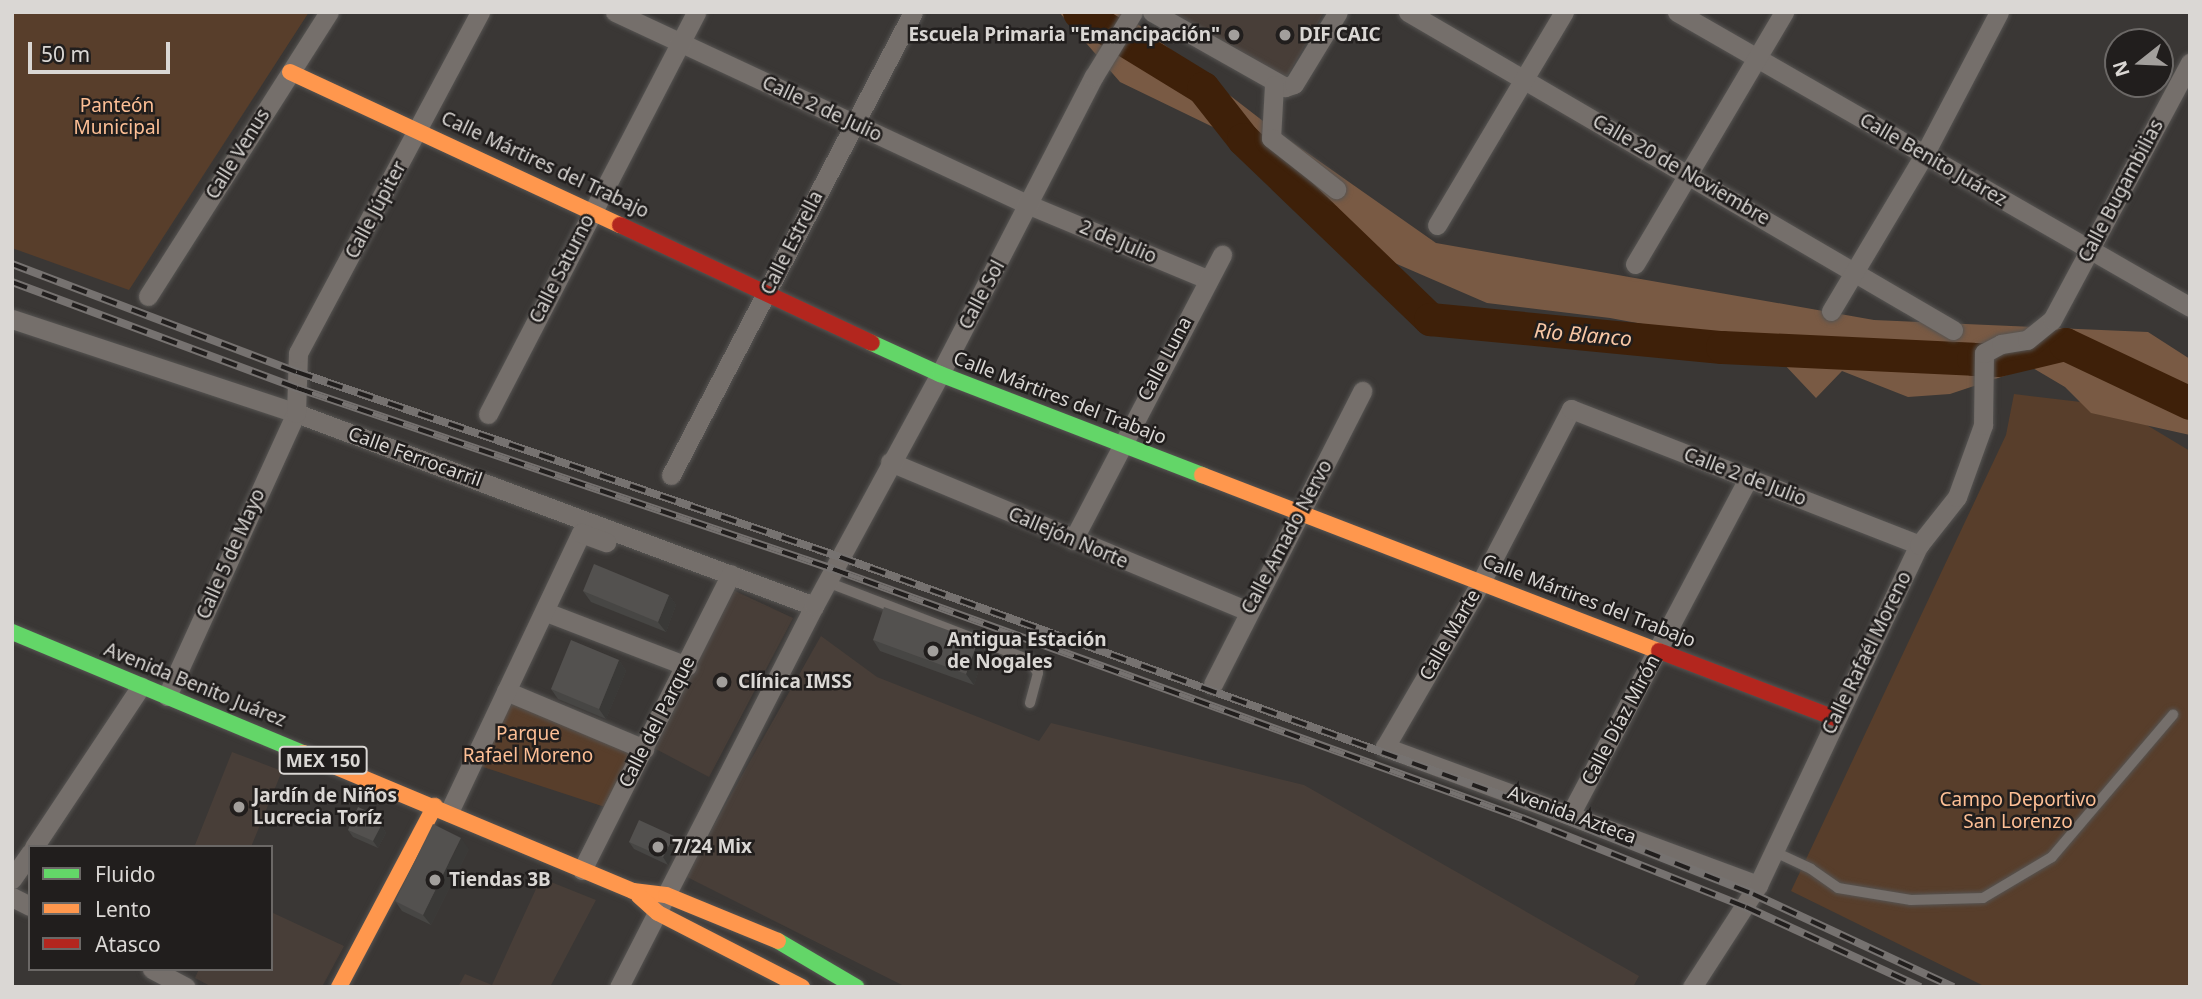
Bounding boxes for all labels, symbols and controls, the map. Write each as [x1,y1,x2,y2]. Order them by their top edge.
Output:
place label: Escuela Primaria "Emancipación" [908,24,1220,46]
place label: DIF CAIC [1299,24,1381,46]
marker: Escuela Primaria "Emancipación" [1226,27,1242,43]
marker: DIF CAIC [1277,27,1293,43]
scale bar [32,28,173,72]
north arrow [2104,28,2174,98]
text: 50 m [41,40,90,68]
text: N [2106,58,2136,80]
street label: Calle 2 de Julio [758,71,886,147]
park label: Panteón Municipal [74,95,160,139]
street label: Calle Venus [201,105,275,203]
street label: Calle Mártires del Trabajo [438,107,652,223]
street label: Calle Benito Juárez [1856,109,2010,211]
street label: Calle 20 de Noviembre [1588,110,1774,230]
street label: Calle Bugambilias [2074,116,2168,266]
street label: Calle Júpiter [341,157,411,263]
street label: Calle Estrella [756,187,828,299]
street label: Calle Saturno [525,211,599,327]
street label: 2 de Julio [1076,216,1160,268]
street label: Calle Sol [954,257,1010,333]
street label: Calle Luna [1133,313,1197,405]
water label: Río Blanco [1533,317,1633,351]
street label: Calle Mártires del Trabajo [950,347,1170,449]
street label: Calle Ferrocarril [345,422,485,492]
street label: Calle 2 de Julio [1680,443,1810,511]
street label: Calle Amado Nervo [1237,456,1337,618]
street label: Calle 5 de Mayo [192,485,270,623]
street label: Callejón Norte [1005,503,1131,573]
street label: Calle Mártires del Trabajo [1479,550,1699,652]
street label: Calle Rafaél Moreno [1818,568,1916,738]
street label: Calle Marte [1415,585,1485,685]
place label: Antigua Estación de Nogales [947,629,1107,673]
street label: Avenida Benito Juárez [101,638,289,732]
marker: Antigua Estación de Nogales [925,643,941,659]
street label: Calle Díaz Mirón [1577,651,1665,789]
street label: Calle del Parque [614,653,700,791]
place label: Clínica IMSS [738,671,852,693]
marker: Clínica IMSS [712,672,732,692]
park label: Parque Rafael Moreno [463,723,593,767]
road number: MEX 150 [278,746,368,774]
street label: Avenida Azteca [1505,781,1639,849]
place label: Jardín de Niños Lucrecia Toríz [253,785,397,829]
park label: Campo Deportivo San Lorenzo [1939,789,2097,833]
marker: Jardín de Niños Lucrecia Toríz [231,799,247,815]
place label: 7/24 Mix [672,836,752,858]
marker: 7/24 Mix [650,839,666,855]
legend [28,845,273,971]
text: Fluido [95,860,155,888]
place label: Tiendas 3B [449,869,551,891]
marker: Tiendas 3B [427,872,443,888]
text: Lento [95,895,151,923]
text: Atasco [95,930,161,958]

